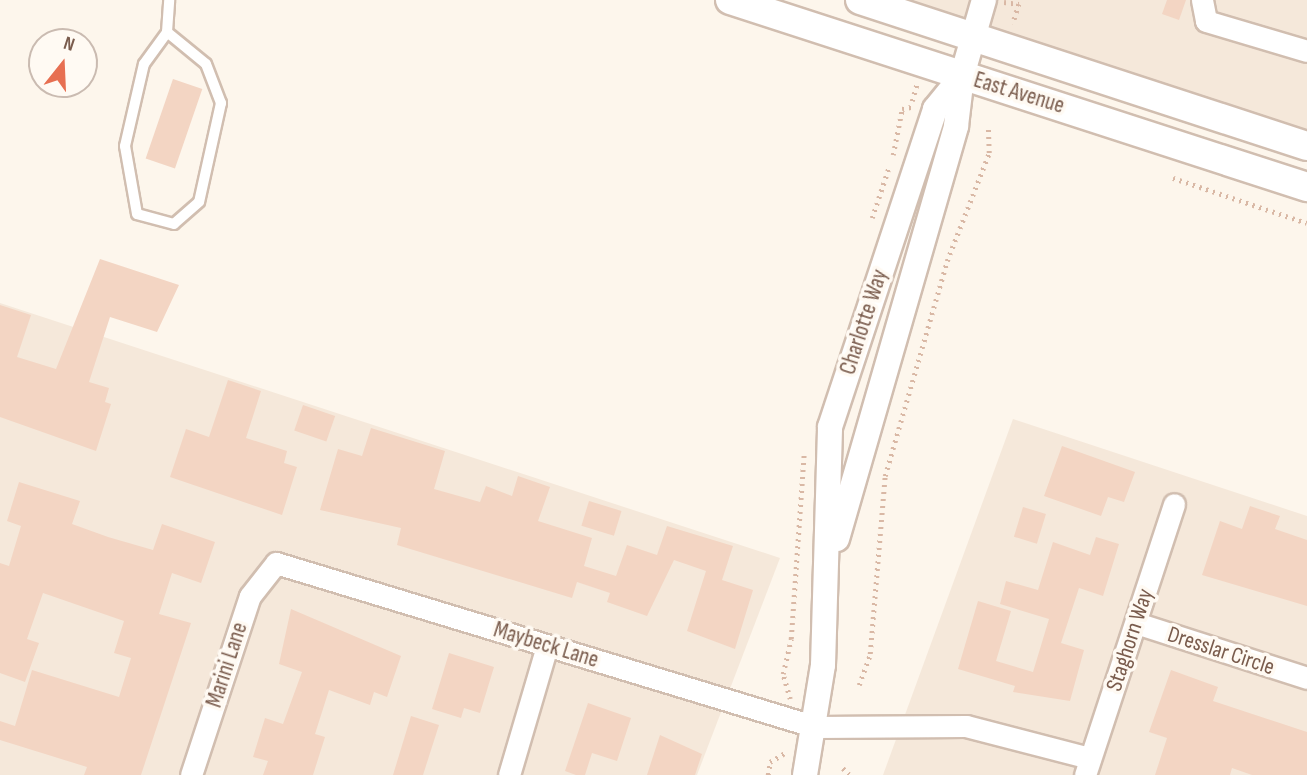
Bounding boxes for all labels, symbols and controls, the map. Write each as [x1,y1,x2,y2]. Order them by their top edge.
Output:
north arrow [28,28,98,98]
text: N [61,32,77,57]
street label: East Avenue [970,66,1068,120]
street label: Charlotte Way [834,266,894,378]
street label: Staghorn Way [1100,585,1160,695]
street label: Maybeck Lane [490,616,602,674]
street label: Marini Lane [200,619,254,711]
street label: Dresslar Circle [1164,621,1278,681]

